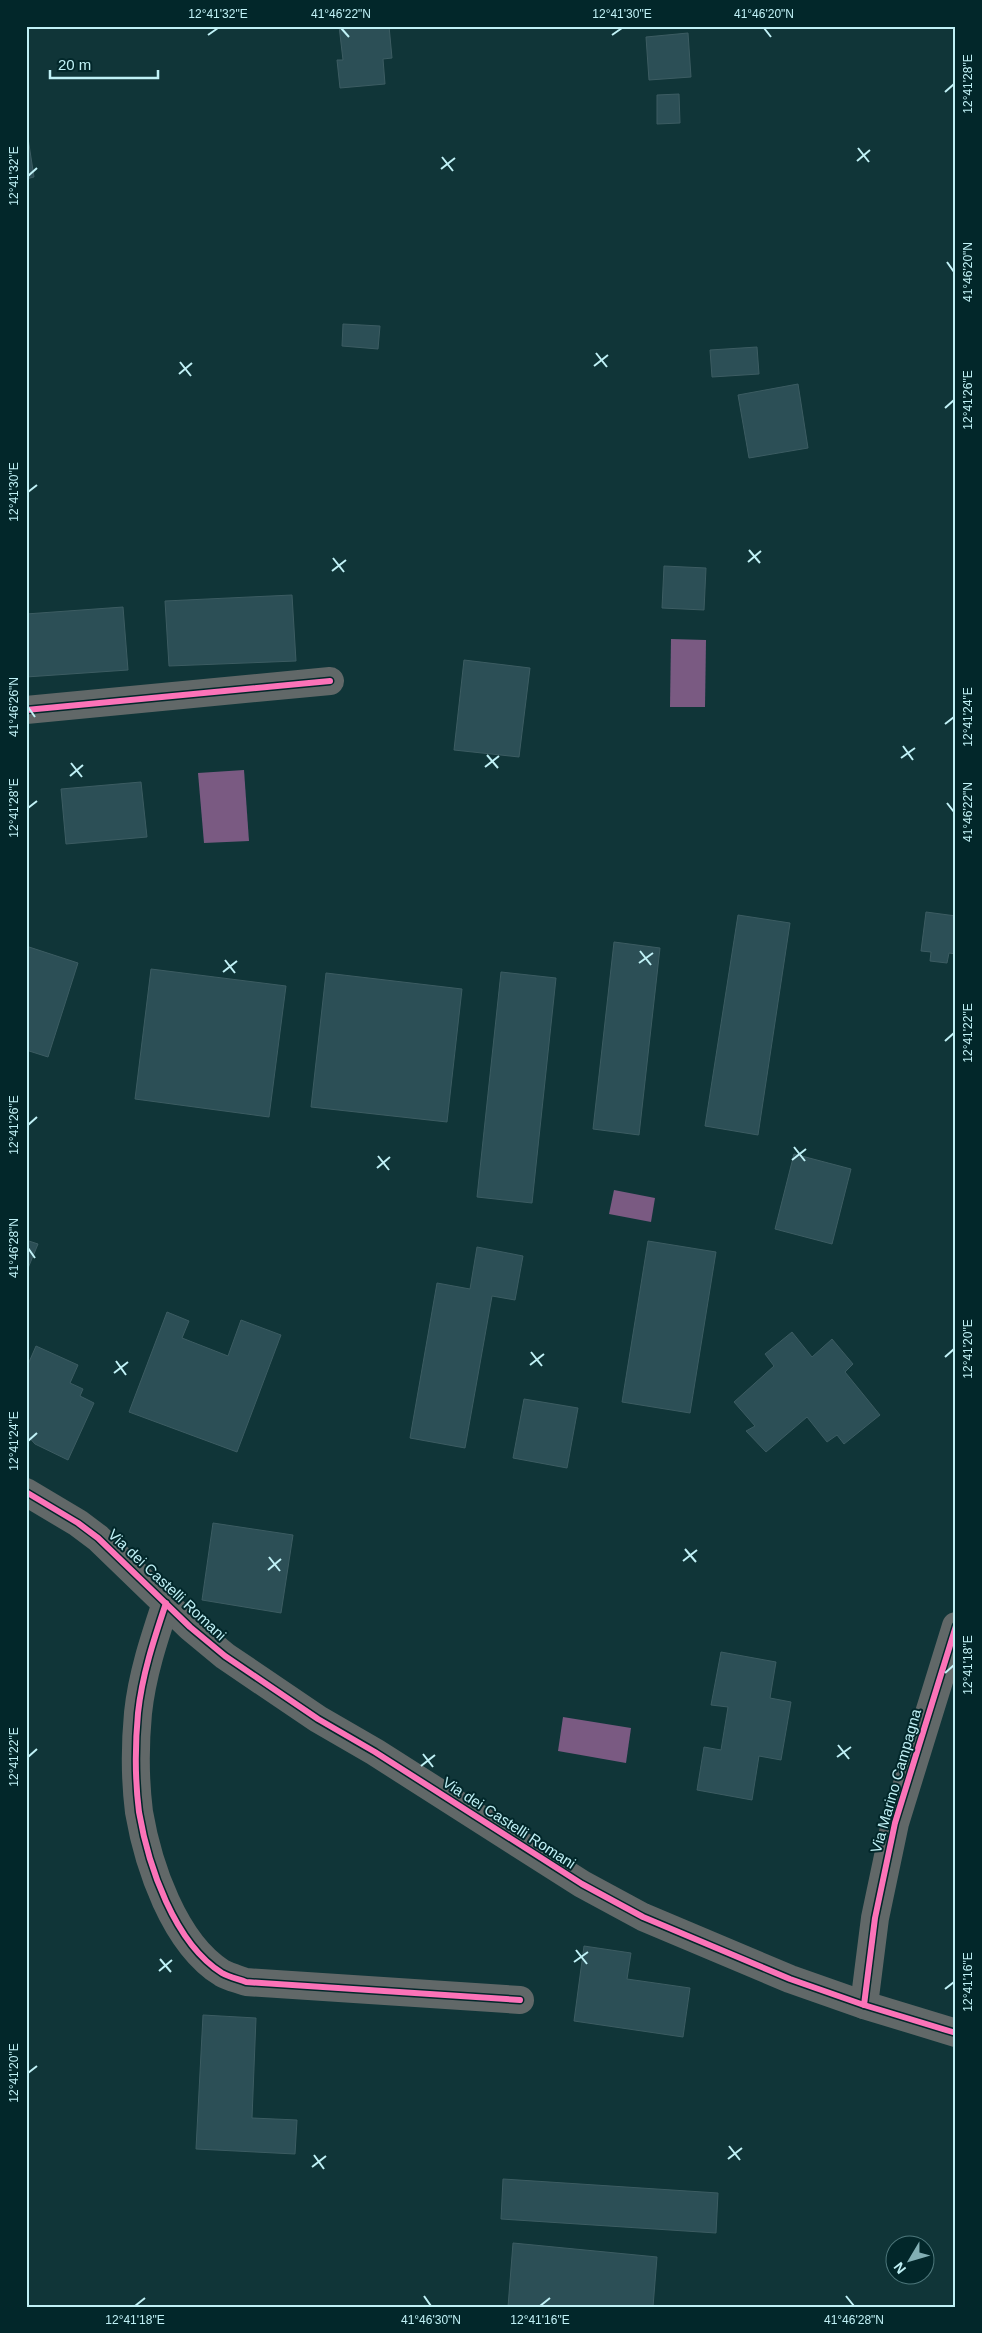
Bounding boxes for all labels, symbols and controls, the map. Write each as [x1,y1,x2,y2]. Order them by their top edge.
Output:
text: 12°41'32"E [188,7,248,21]
text: 41°46'22"N [311,7,371,21]
text: 12°41'30"E [592,7,652,21]
text: 41°46'20"N [734,7,794,21]
scale bar [50,48,158,80]
text: 12°41'28"E [961,54,975,114]
text: 20 m [58,56,91,73]
text: 12°41'32"E [7,146,21,206]
text: 41°46'20"N [961,242,975,302]
text: 12°41'26"E [961,370,975,430]
text: 12°41'30"E [7,462,21,522]
text: 41°46'26"N [7,677,21,737]
text: 12°41'24"E [961,687,975,747]
text: 12°41'28"E [7,778,21,838]
text: 41°46'22"N [961,782,975,842]
text: 12°41'22"E [961,1003,975,1063]
text: 12°41'26"E [7,1095,21,1155]
text: 41°46'28"N [7,1218,21,1278]
text: 12°41'20"E [961,1319,975,1379]
text: 12°41'24"E [7,1411,21,1471]
street label: Via dei Castelli Romani [105,1526,230,1644]
text: 12°41'18"E [961,1635,975,1695]
street label: Via Marino Campagna [867,1706,924,1855]
text: 12°41'22"E [7,1727,21,1787]
street label: Via dei Castelli Romani [440,1773,579,1872]
text: 12°41'16"E [961,1952,975,2012]
text: 12°41'20"E [7,2043,21,2103]
north arrow [884,2236,934,2286]
text: N [890,2259,909,2277]
text: 12°41'18"E [105,2313,165,2327]
text: 41°46'30"N [401,2313,461,2327]
text: 12°41'16"E [510,2313,570,2327]
text: 41°46'28"N [824,2313,884,2327]

